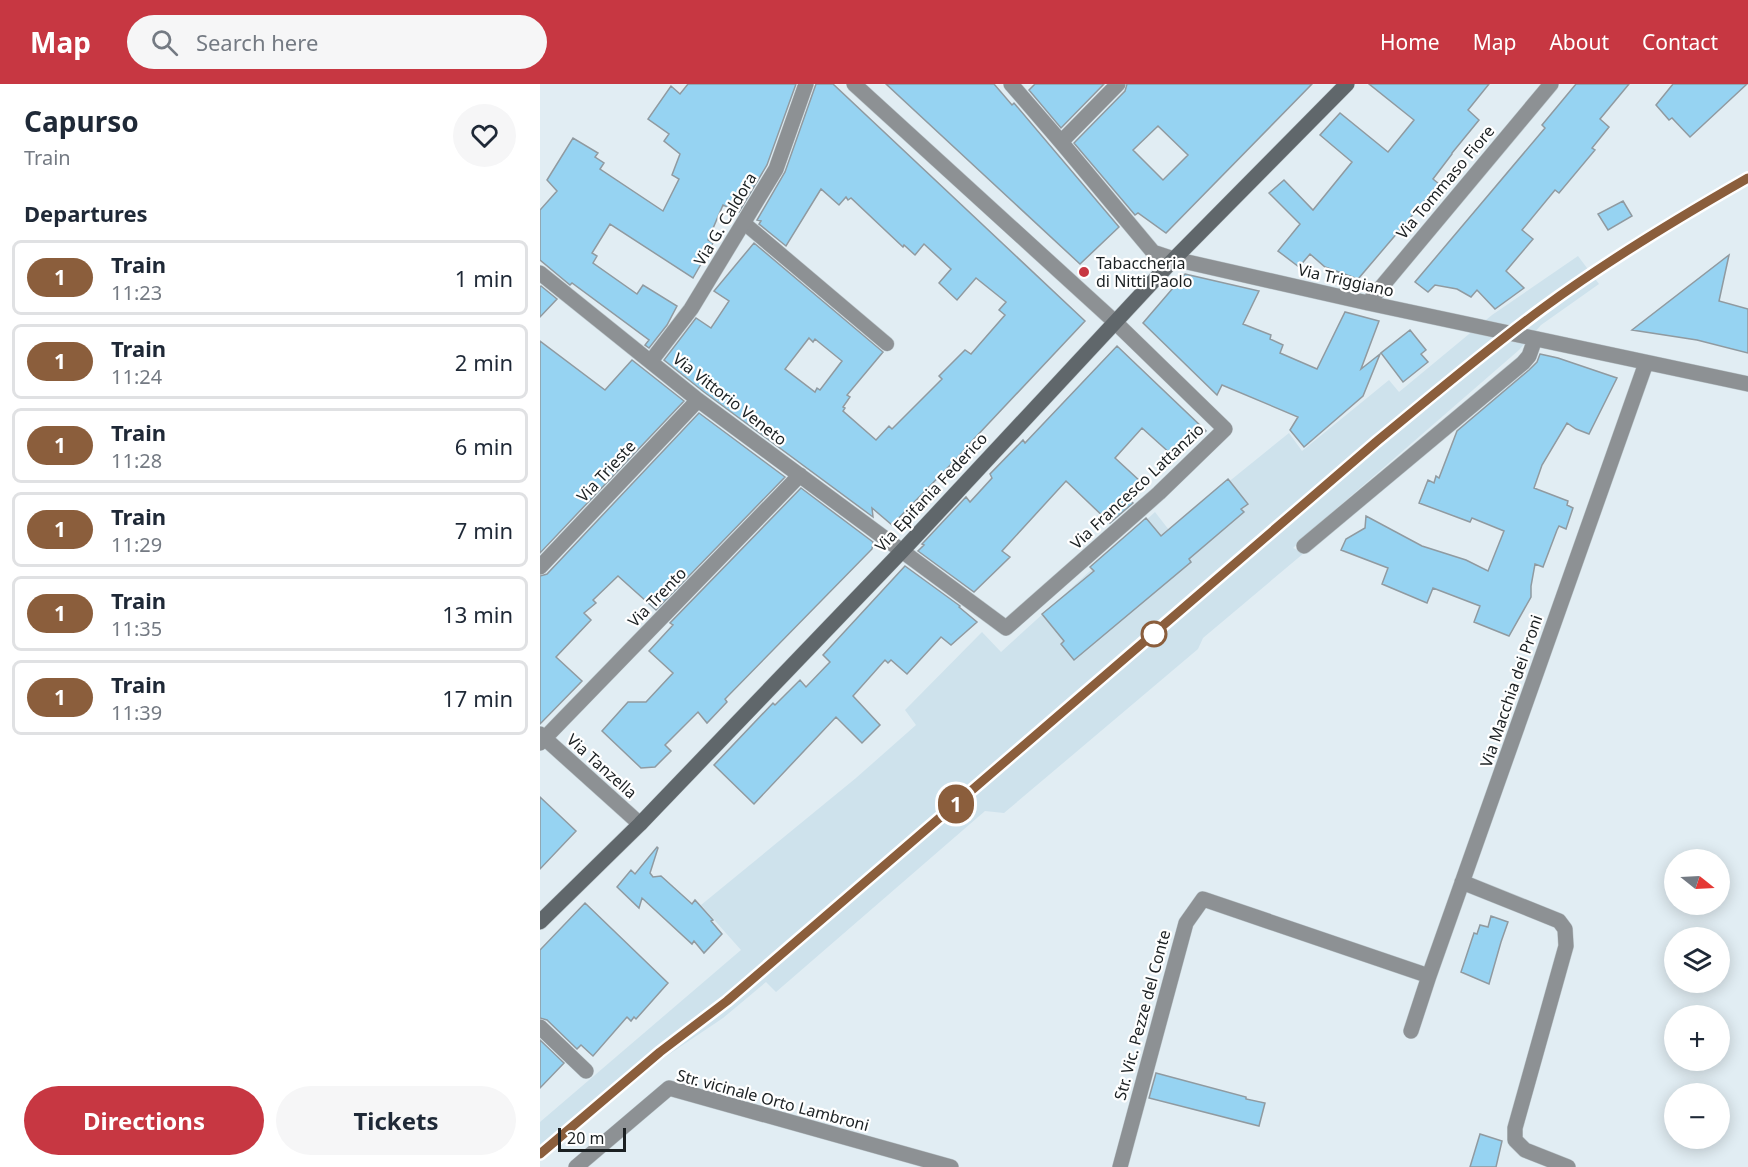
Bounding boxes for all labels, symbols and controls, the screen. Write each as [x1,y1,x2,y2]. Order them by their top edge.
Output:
search box [127,15,547,69]
text: Map [30,23,91,61]
icon: search [148,26,181,59]
text: Search here [196,27,318,57]
text: Home [1380,28,1440,56]
text: Map [1473,28,1516,56]
text: About [1549,28,1609,56]
text: Contact [1642,28,1718,56]
text: Capurso [24,102,139,140]
button: heart [453,104,516,167]
street label: Via Tommaso Fiore [1391,120,1499,244]
text: Train [24,144,71,171]
street label: Via G. Caldora [689,168,761,270]
text: Departures [24,198,148,228]
text: Train [111,249,166,279]
place label: Tabaccheria di Nitti Paolo [1096,252,1192,292]
street label: Via Triggiano [1296,258,1396,302]
text: 1 [54,263,66,291]
text: 1 min [455,263,513,293]
marker: Tabaccheria di Nitti Paolo [1077,265,1091,279]
text: 11:23 [111,279,162,306]
text: Train [111,333,166,363]
text: 1 [54,347,66,375]
text: 2 min [455,347,513,377]
street label: Via Vittorio Veneto [668,348,792,450]
text: 11:24 [111,363,162,390]
text: Train [111,417,166,447]
street label: Via Francesco Lattanzio [1065,418,1209,554]
street label: Via Epifania Federico [870,428,992,556]
text: 1 [54,431,66,459]
text: 6 min [455,431,513,461]
street label: Via Trieste [572,435,640,507]
text: 11:28 [111,447,162,474]
text: Train [111,501,166,531]
text: 1 [54,515,66,543]
text: 7 min [455,515,513,545]
text: 11:29 [111,531,162,558]
street label: Via Trento [623,562,691,632]
text: Train [111,585,166,615]
text: 1 [54,599,66,627]
text: 13 min [442,599,513,629]
street label: Via Macchia dei Proni [1475,612,1547,770]
text: 11:35 [111,615,162,642]
unlabelled marker [1141,621,1167,647]
text: Train [111,669,166,699]
text: 1 [54,683,66,711]
text: 17 min [442,683,513,713]
text: 11:39 [111,699,162,726]
street label: Via Tanzella [562,729,642,803]
line badge: 1 [936,784,976,824]
text: 1 [950,790,962,818]
north arrow [1664,849,1730,915]
map controls [1664,849,1730,1149]
street label: Str. Vic. Pezze del Conte [1109,927,1175,1103]
button: layers [1664,927,1730,993]
button: + [1664,1005,1730,1071]
street label: Str. vicinale Orto Lambroni [674,1064,872,1136]
button: − [1664,1083,1730,1149]
button: Directions [24,1086,264,1155]
button: Tickets [276,1086,516,1155]
scale bar [558,1125,626,1152]
text: 20 m [567,1127,604,1149]

